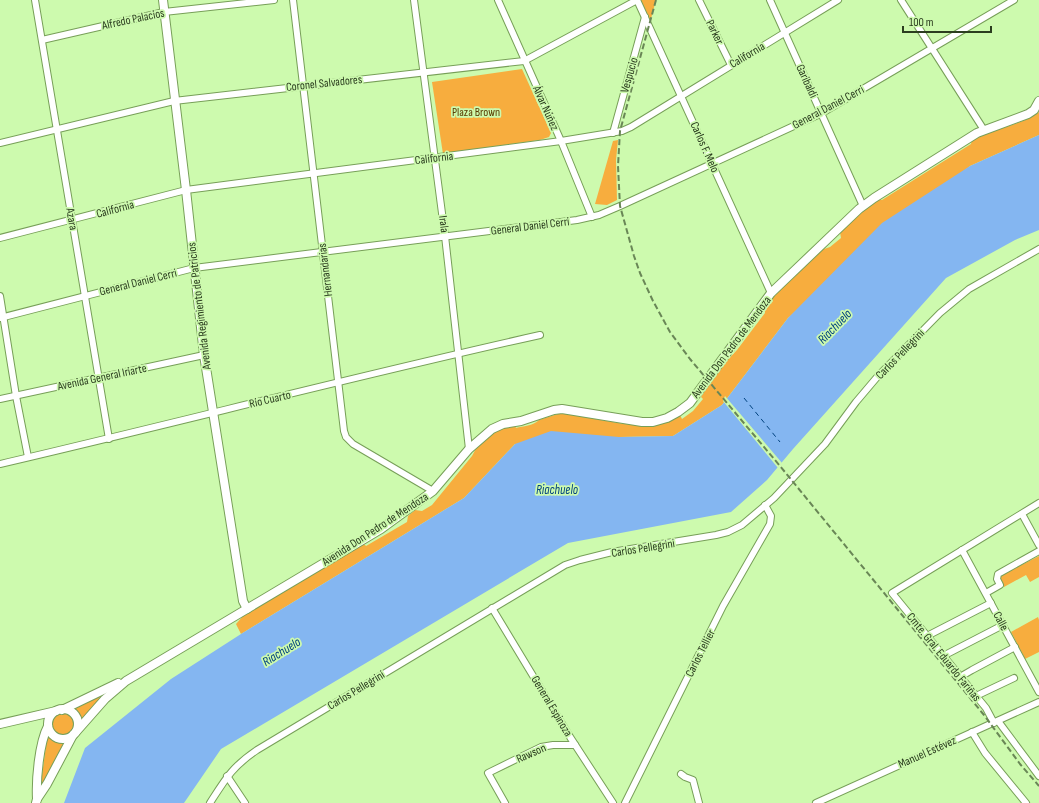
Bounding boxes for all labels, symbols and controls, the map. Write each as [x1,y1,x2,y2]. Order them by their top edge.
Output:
street label: Alfredo Palacios [99,6,166,34]
scale bar [903,8,991,34]
text: 100 m [909,15,934,30]
street label: Parker [702,17,727,48]
street label: California [727,39,768,72]
street label: Vespucio [617,56,642,95]
street label: Garibaldi [792,62,821,100]
street label: Coronel Salvadores [285,72,363,95]
street label: General Daniel Cerri [790,82,867,133]
street label: Álvar Núñez [529,83,562,134]
park label: Plaza Brown [452,105,500,120]
street label: Carlos F. Melo [687,119,722,175]
street label: California [414,149,454,168]
street label: California [95,197,136,222]
street label: Azara [62,206,81,232]
street label: General Daniel Cerri [490,214,570,239]
street label: Irala [435,215,452,234]
street label: Avenida Regimiento de Patricios [184,242,215,371]
street label: Hernandarias [315,242,336,297]
street label: General Daniel Cerri [98,266,178,299]
street label: Avenida Don Pedro de Mendoza [688,293,775,402]
water label: Riachuelo [814,305,856,347]
street label: Carlos Pellegrini [873,326,928,383]
street label: Avenida General Iriarte [55,361,148,394]
street label: Río Cuarto [248,387,292,412]
water label: Riachuelo [536,482,579,498]
street label: Avenida Don Pedro de Mendoza [318,489,432,570]
street label: Carlos Pellegrini [610,536,676,561]
street label: Calle [989,609,1012,634]
street label: Cmte. Gral. Eduardo Fariñas [903,610,984,705]
street label: Carlos Tellier [682,627,719,679]
water label: Riachuelo [259,634,304,670]
street label: Carlos Pellegrini [325,667,388,713]
street label: General Espinoza [528,673,576,740]
street label: Manuel Estévez [896,733,959,772]
street label: Rawson [514,740,548,767]

